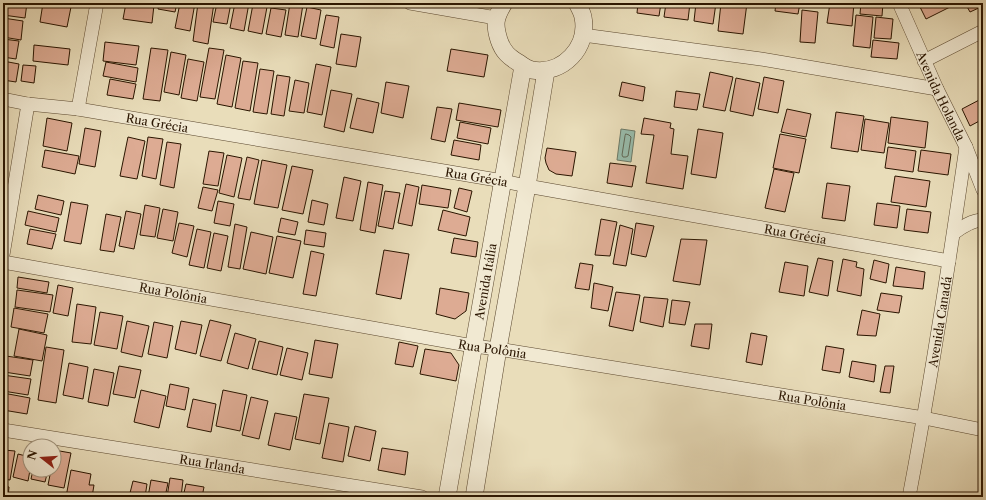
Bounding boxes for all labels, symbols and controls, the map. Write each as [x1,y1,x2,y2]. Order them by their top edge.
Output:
street label: Avenida Holanda [913,48,969,144]
street label: Rua Grécia [125,110,190,135]
street label: Rua Grécia [444,164,510,189]
street label: Rua Grécia [763,221,829,247]
street label: Avenida Itália [471,241,499,322]
street label: Avenida Canadá [925,274,954,369]
street label: Rua Polônia [138,279,209,306]
street label: Rua Polônia [457,336,528,361]
street label: Rua Polônia [777,387,848,413]
north arrow [22,438,62,478]
text: N [24,448,41,462]
street label: Rua Irlanda [178,451,247,476]

